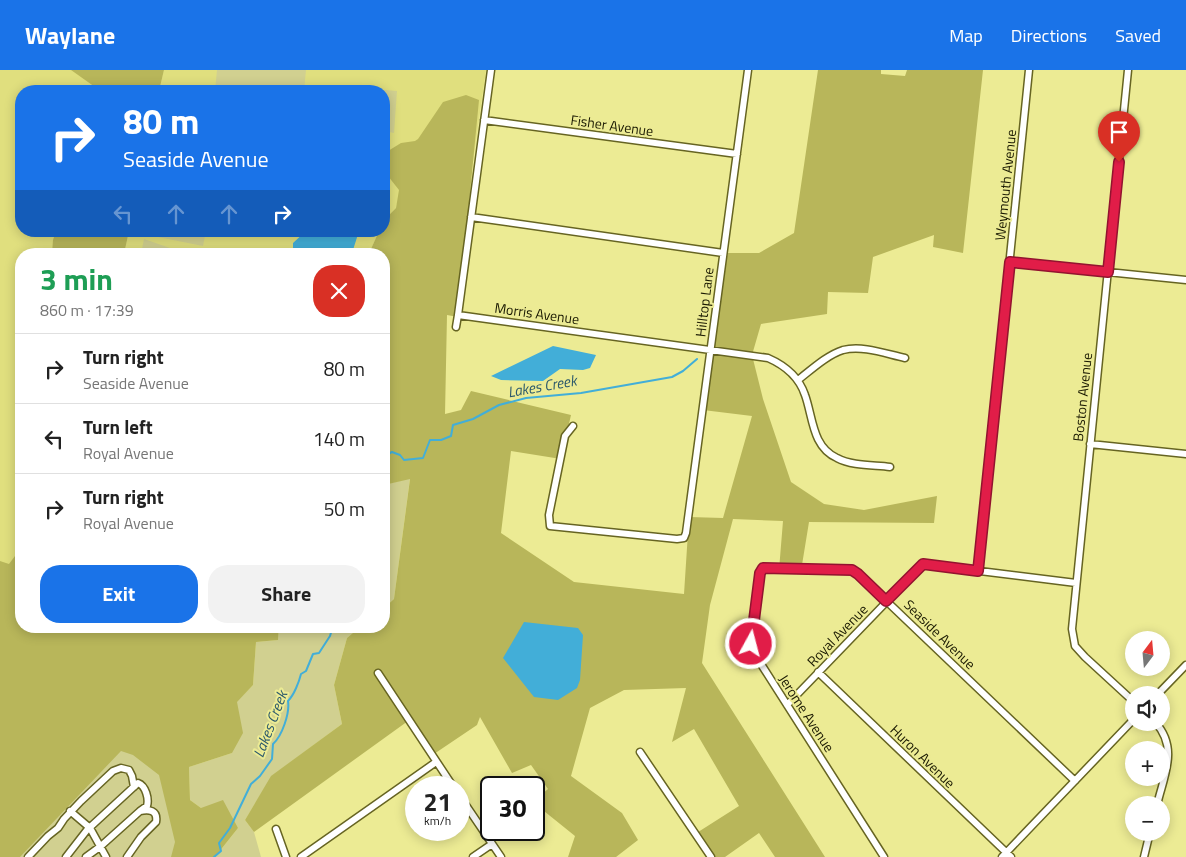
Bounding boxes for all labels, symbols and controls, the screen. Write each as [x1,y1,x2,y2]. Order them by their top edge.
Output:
text: Waylane [25,17,115,53]
text: Map [949,22,983,49]
text: Directions [1011,22,1087,49]
text: Saved [1115,22,1161,49]
text: 80 m [123,94,199,148]
icon: right [40,105,105,170]
street label: Fisher Avenue [569,109,655,141]
pin [1098,111,1140,162]
icon: arrive [1105,118,1133,146]
street label: Weymouth Avenue [989,128,1021,242]
text: Seaside Avenue [123,142,269,176]
icon: left [109,200,137,228]
icon: ahead [162,200,190,228]
icon: ahead [215,200,243,228]
icon: right [268,200,296,228]
text: 3 min [40,256,113,302]
button: close [313,265,365,317]
street label: Hilltop Lane [689,266,719,338]
street label: Morris Avenue [493,297,581,329]
text: 860 m · 17:39 [40,298,134,322]
text: Turn right [83,342,164,371]
street label: Boston Avenue [1067,352,1097,442]
text: 80 m [324,354,365,383]
icon: right [40,355,68,383]
water label: Lakes Creek [506,368,581,403]
text: Seaside Avenue [83,371,189,395]
text: Turn left [83,412,153,441]
text: 140 m [313,424,365,453]
icon: left [40,425,68,453]
text: Royal Avenue [83,441,174,465]
text: Turn right [83,482,164,511]
text: 50 m [324,494,365,523]
icon: right [40,495,68,523]
text: Royal Avenue [83,511,174,535]
button: Exit [40,565,198,623]
button: Share [208,565,365,623]
street label: Seaside Avenue [899,594,981,674]
street label: Royal Avenue [802,599,872,671]
position arrow [724,617,776,669]
north arrow [1125,631,1170,676]
map controls [1125,631,1170,841]
street label: Jerome Avenue [774,670,840,756]
water label: Lakes Creek [247,685,294,761]
button: sound [1125,686,1170,731]
street label: Huron Avenue [886,719,960,793]
button: + [1125,741,1170,786]
speed limit sign: 30 [480,776,545,841]
text: 21 [423,783,452,821]
button: − [1125,796,1170,841]
text: km/h [424,811,451,830]

